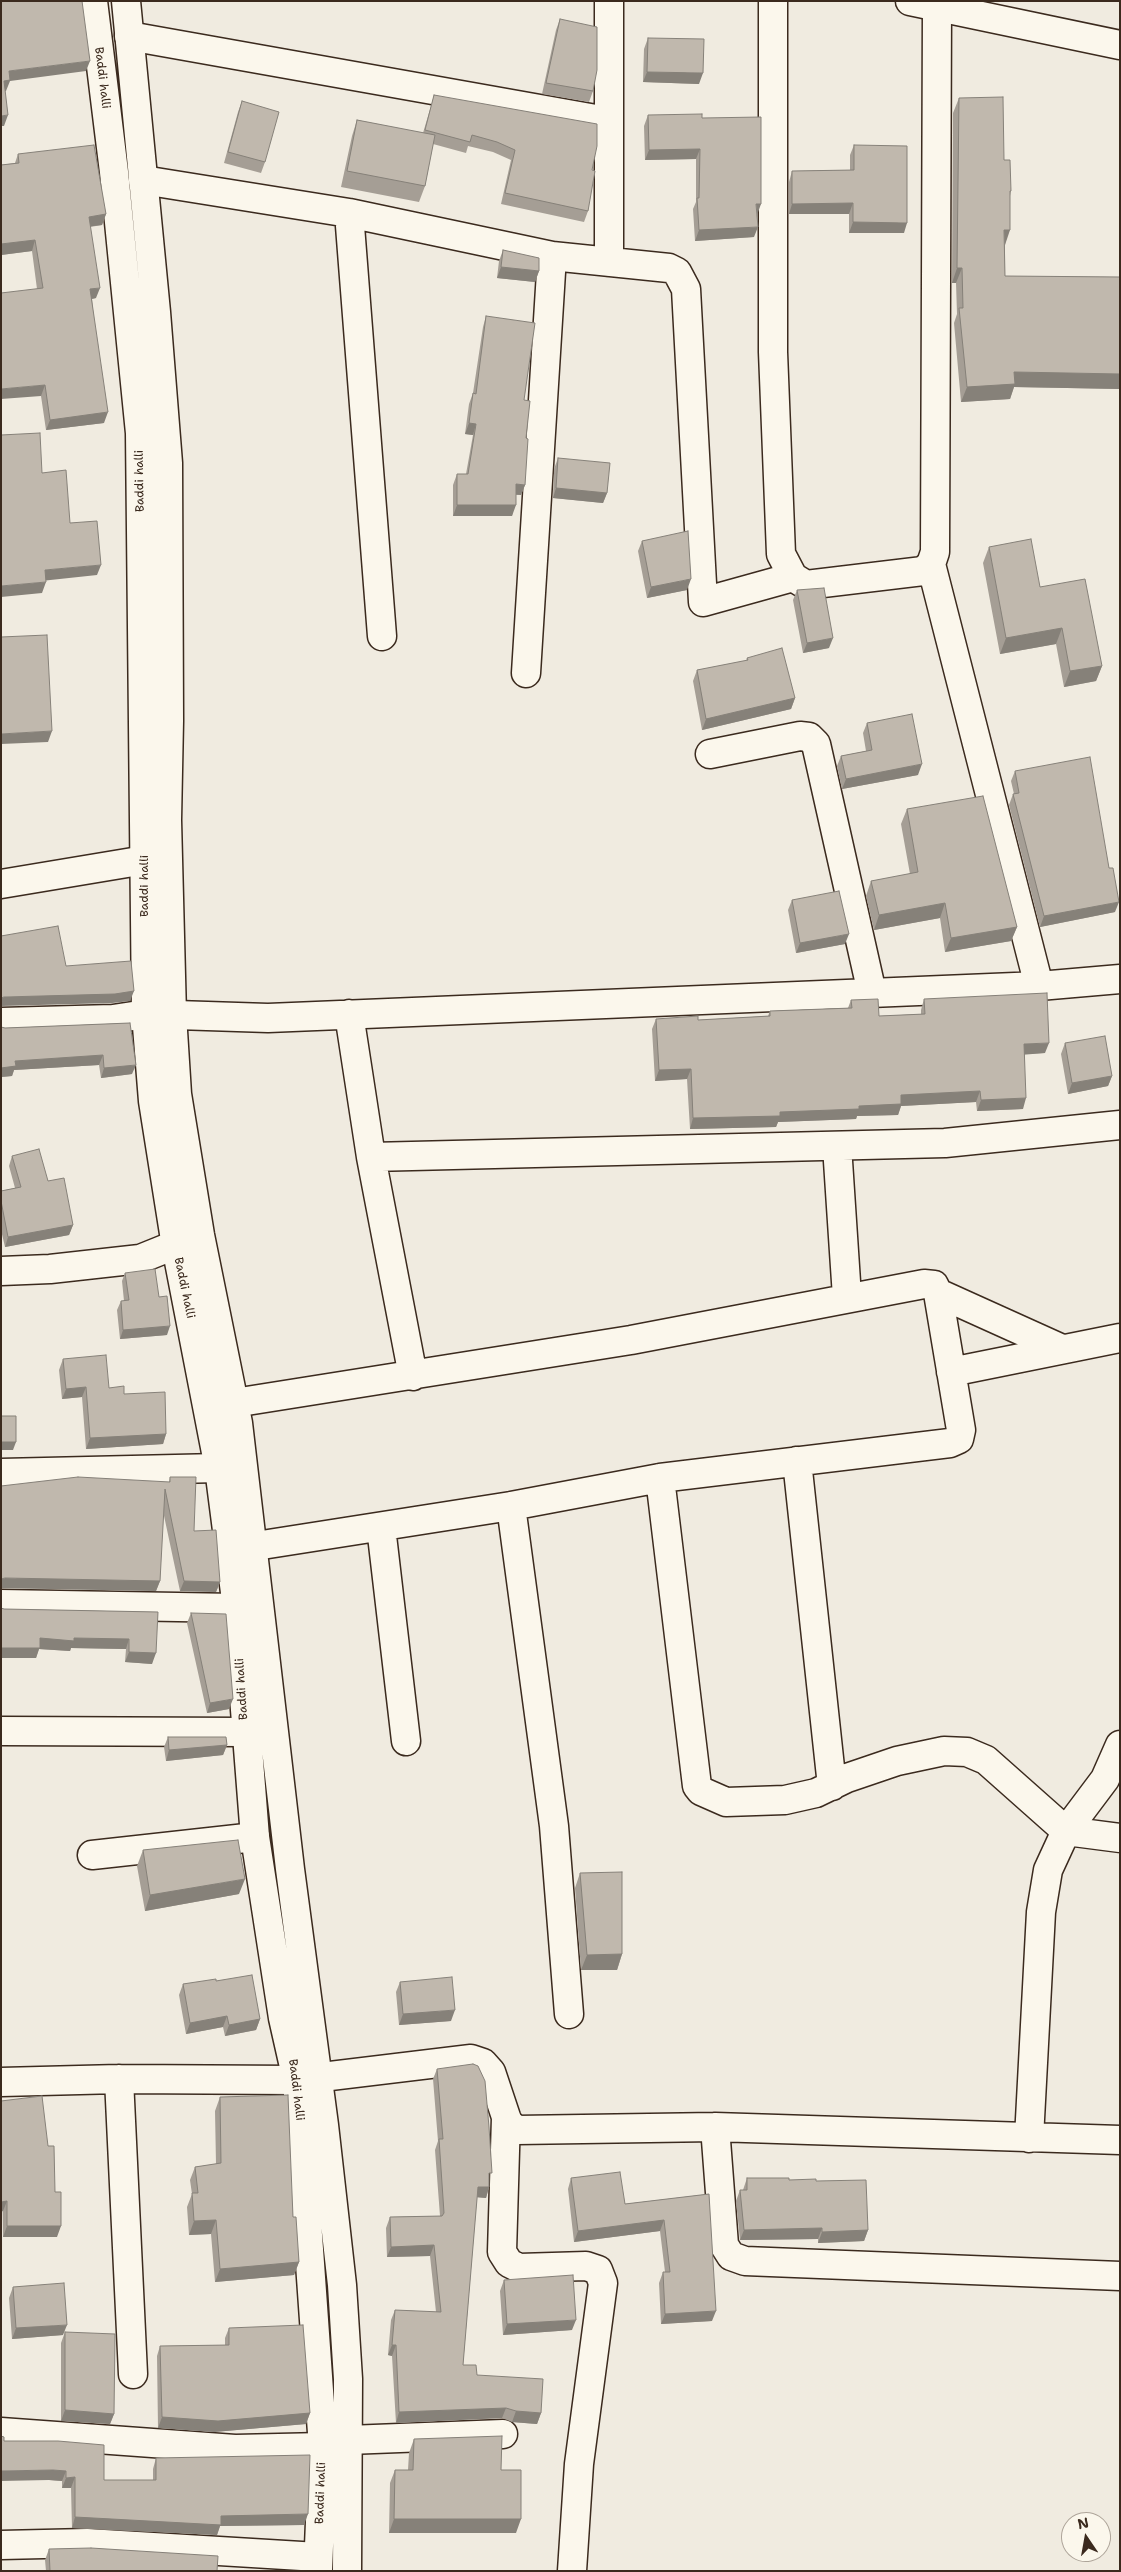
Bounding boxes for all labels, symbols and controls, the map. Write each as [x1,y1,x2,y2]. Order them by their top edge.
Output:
street label: Baddi halli [91,46,113,110]
street label: Baddi halli [132,450,148,512]
street label: Baddi halli [138,855,152,917]
street label: Baddi halli [170,1256,198,1320]
street label: Baddi halli [233,1657,251,1721]
street label: Baddi halli [285,2058,307,2122]
street label: Baddi halli [313,2462,329,2524]
north arrow [1061,2512,1111,2562]
text: N [1076,2513,1090,2533]

